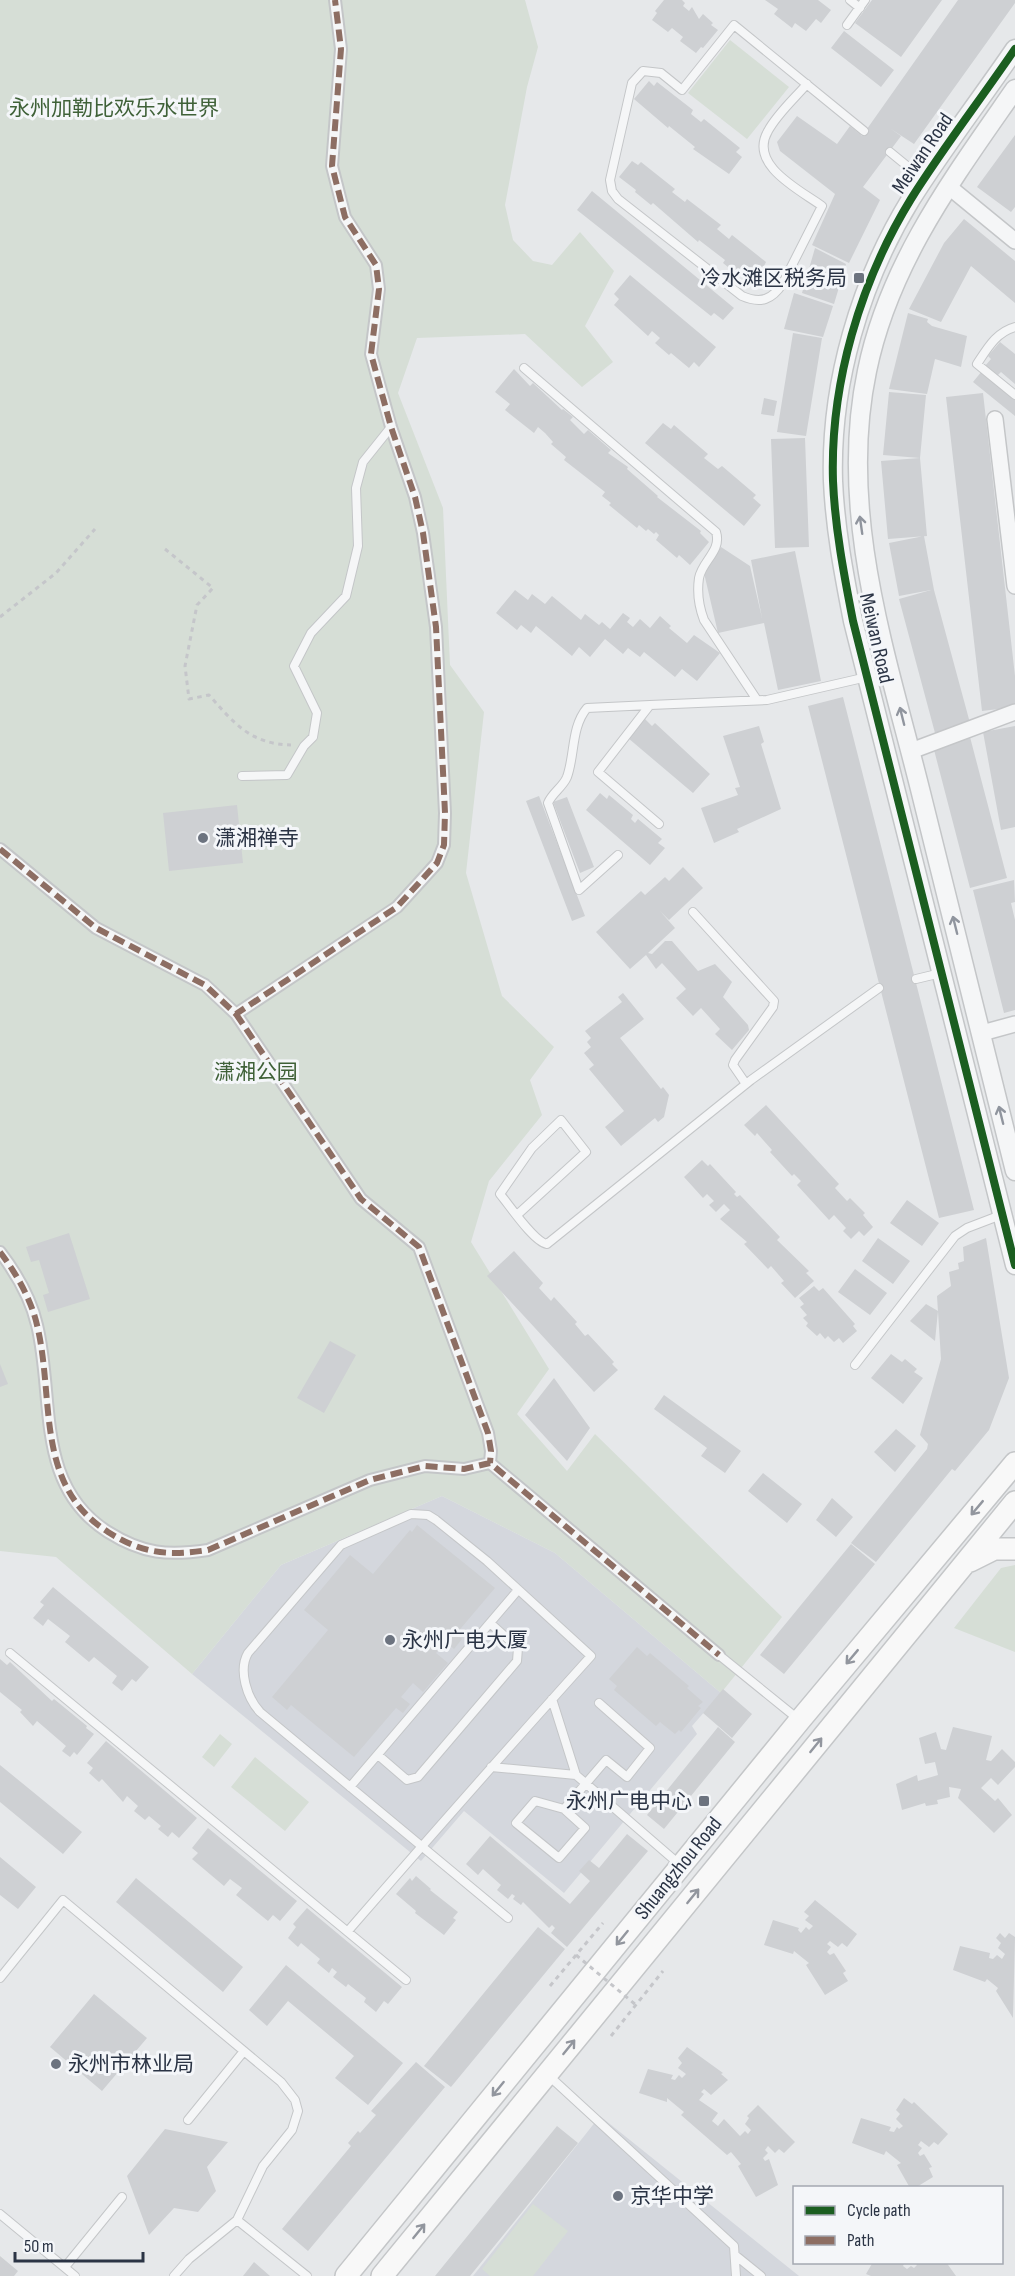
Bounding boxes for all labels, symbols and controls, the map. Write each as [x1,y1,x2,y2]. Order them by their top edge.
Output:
park label: 永州加勒比欢乐水世界 [9,96,219,121]
street label: Meiwan Road [886,108,958,198]
place label: 冷水滩区税务局 [700,266,847,291]
marker: 冷水滩区税务局 [852,271,866,285]
one-way arrow [855,516,866,536]
street label: Meiwan Road [854,591,899,686]
one-way arrow [896,706,908,725]
place label: 潇湘禅寺 [215,826,299,851]
marker: 潇湘禅寺 [196,831,210,845]
one-way arrow [948,916,960,935]
park label: 潇湘公园 [214,1060,298,1085]
one-way arrow [995,1105,1007,1124]
one-way arrow [970,1500,984,1515]
place label: 永州广电大厦 [402,1628,528,1653]
marker: 永州广电大厦 [383,1633,397,1647]
one-way arrow [845,1649,859,1664]
one-way arrow [809,1738,822,1754]
place label: 永州广电中心 [566,1789,692,1814]
marker: 永州广电中心 [697,1794,711,1808]
street label: Shuangzhou Road [629,1812,727,1925]
one-way arrow [686,1888,699,1904]
one-way arrow [615,1930,628,1946]
one-way arrow [562,2040,576,2055]
place label: 永州市林业局 [68,2052,194,2077]
marker: 永州市林业局 [49,2057,63,2071]
one-way arrow [492,2081,505,2097]
place label: 京华中学 [630,2184,714,2209]
legend [793,2186,1003,2264]
marker: 京华中学 [611,2189,625,2203]
text: Cycle path [847,2200,911,2221]
one-way arrow [412,2224,426,2239]
scale bar [15,2225,142,2263]
text: Path [847,2230,875,2251]
text: 50 m [24,2236,54,2257]

